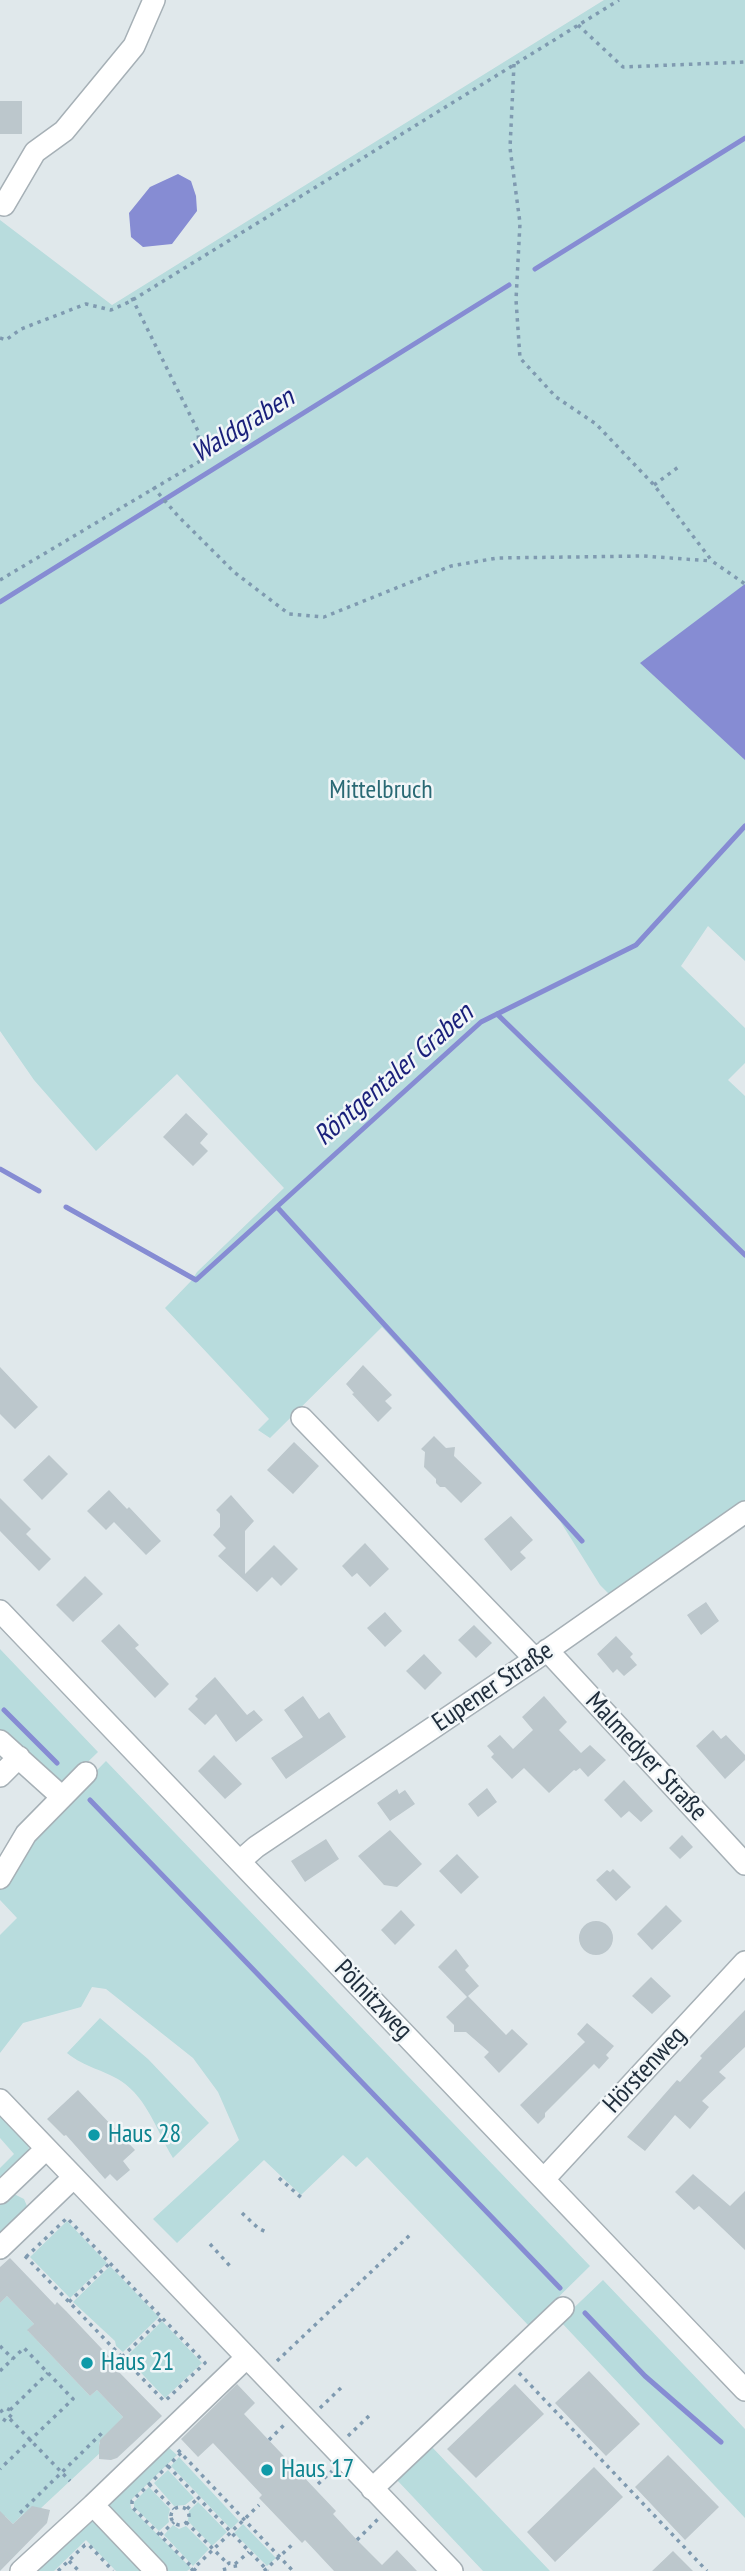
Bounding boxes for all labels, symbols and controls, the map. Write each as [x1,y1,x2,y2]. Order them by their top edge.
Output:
water label: Waldgraben [185,381,301,471]
park label: Mittelbruch [329,775,433,807]
water label: Röntgentaler Graben [308,997,480,1153]
street label: Eupener Straße [427,1635,559,1739]
street label: Malmedyer Straße [579,1686,713,1828]
street label: Pölnitzweg [327,1954,419,2046]
street label: Hörstenweg [597,2020,693,2120]
place label: Haus 28 [108,2119,181,2151]
marker: Haus 28 [86,2127,102,2143]
place label: Haus 21 [101,2347,174,2379]
marker: Haus 21 [79,2355,95,2371]
place label: Haus 17 [281,2454,354,2486]
marker: Haus 17 [259,2462,275,2478]

